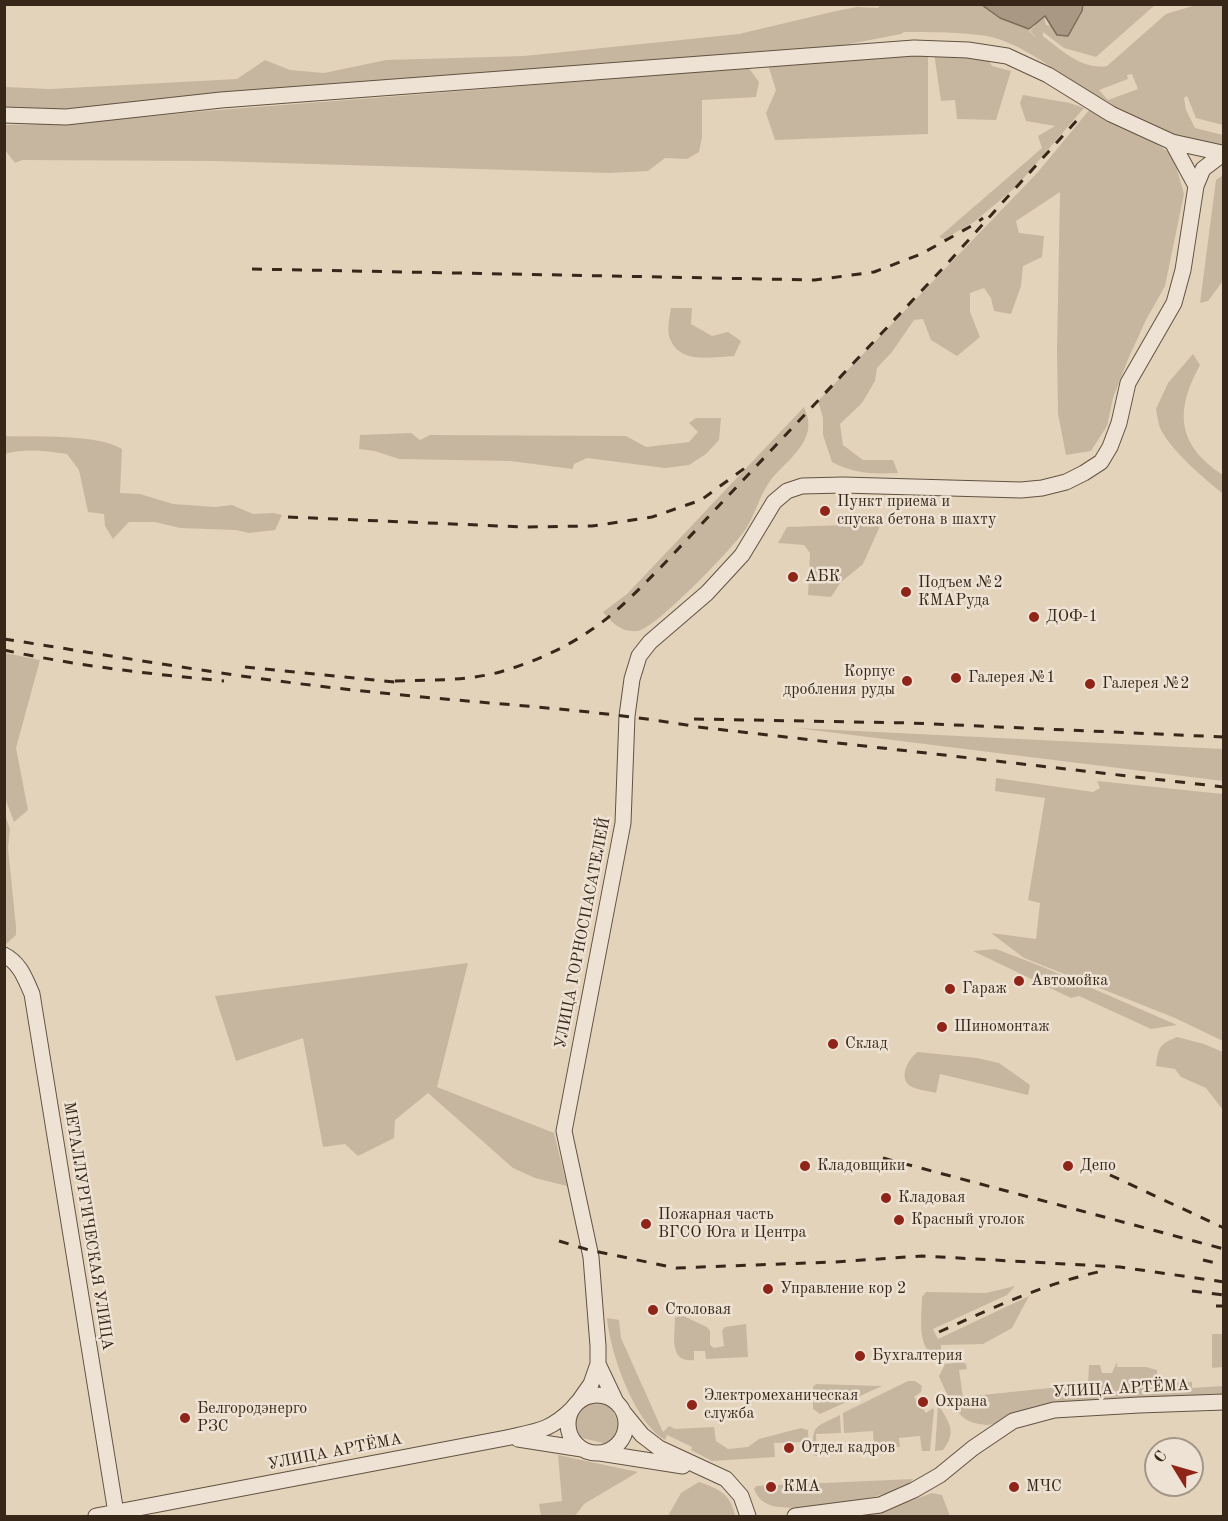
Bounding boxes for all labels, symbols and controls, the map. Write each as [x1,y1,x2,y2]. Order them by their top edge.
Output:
place label: Пункт приема и спуска бетона в шахту [837,492,996,530]
marker: Пункт приема и спуска бетона в шахту [818,504,832,518]
place label: АБК [805,567,840,587]
marker: АБК [786,570,800,584]
place label: Подъем №2 КМАРуда [918,573,1003,611]
marker: Подъем №2 КМАРуда [899,585,913,599]
place label: ДОФ-1 [1046,607,1098,627]
marker: ДОФ-1 [1027,610,1041,624]
place label: Корпус дробления руды [783,662,895,700]
place label: Галерея №1 [968,668,1056,688]
marker: Галерея №1 [949,671,963,685]
marker: Корпус дробления руды [900,674,914,688]
place label: Галерея №2 [1102,674,1190,694]
marker: Галерея №2 [1083,677,1097,691]
street label: УЛИЦА ГОРНОСПАСАТЕЛЕЙ [551,816,615,1050]
place label: Автомойка [1031,971,1108,991]
marker: Автомойка [1012,974,1026,988]
place label: Гараж [962,979,1007,999]
marker: Гараж [943,982,957,996]
place label: Шиномонтаж [954,1017,1050,1037]
marker: Шиномонтаж [935,1020,949,1034]
place label: Склад [845,1034,888,1054]
marker: Склад [826,1037,840,1051]
street label: МЕТАЛЛУРГИЧЕСКАЯ УЛИЦА [59,1100,117,1352]
place label: Кладовщики [817,1156,905,1176]
place label: Депо [1080,1156,1116,1176]
marker: Кладовщики [798,1159,812,1173]
marker: Депо [1061,1159,1075,1173]
place label: Кладовая [898,1188,965,1208]
marker: Кладовая [879,1191,893,1205]
place label: Пожарная часть ВГСО Юга и Центра [658,1205,806,1243]
place label: Красный уголок [911,1210,1025,1230]
marker: Красный уголок [892,1213,906,1227]
marker: Пожарная часть ВГСО Юга и Центра [639,1217,653,1231]
place label: Управление кор 2 [780,1279,906,1299]
marker: Управление кор 2 [761,1282,775,1296]
place label: Столовая [665,1300,731,1320]
marker: Столовая [646,1303,660,1317]
place label: Бухгалтерия [872,1346,963,1366]
marker: Бухгалтерия [853,1349,867,1363]
street label: УЛИЦА АРТЁМА [1052,1376,1190,1402]
place label: Электромеханическая служба [704,1386,858,1424]
place label: Охрана [935,1392,987,1412]
marker: Охрана [916,1395,930,1409]
marker: Электромеханическая служба [685,1398,699,1412]
place label: Белгородэнерго РЗС [197,1399,307,1437]
marker: Белгородэнерго РЗС [178,1411,192,1425]
street label: УЛИЦА АРТЁМА [266,1430,404,1474]
north arrow [1144,1437,1204,1497]
place label: Отдел кадров [801,1438,895,1458]
marker: Отдел кадров [782,1441,796,1455]
text: С [1152,1448,1171,1466]
place label: КМА [783,1477,820,1497]
place label: МЧС [1026,1477,1062,1497]
marker: КМА [764,1480,778,1494]
marker: МЧС [1007,1480,1021,1494]

